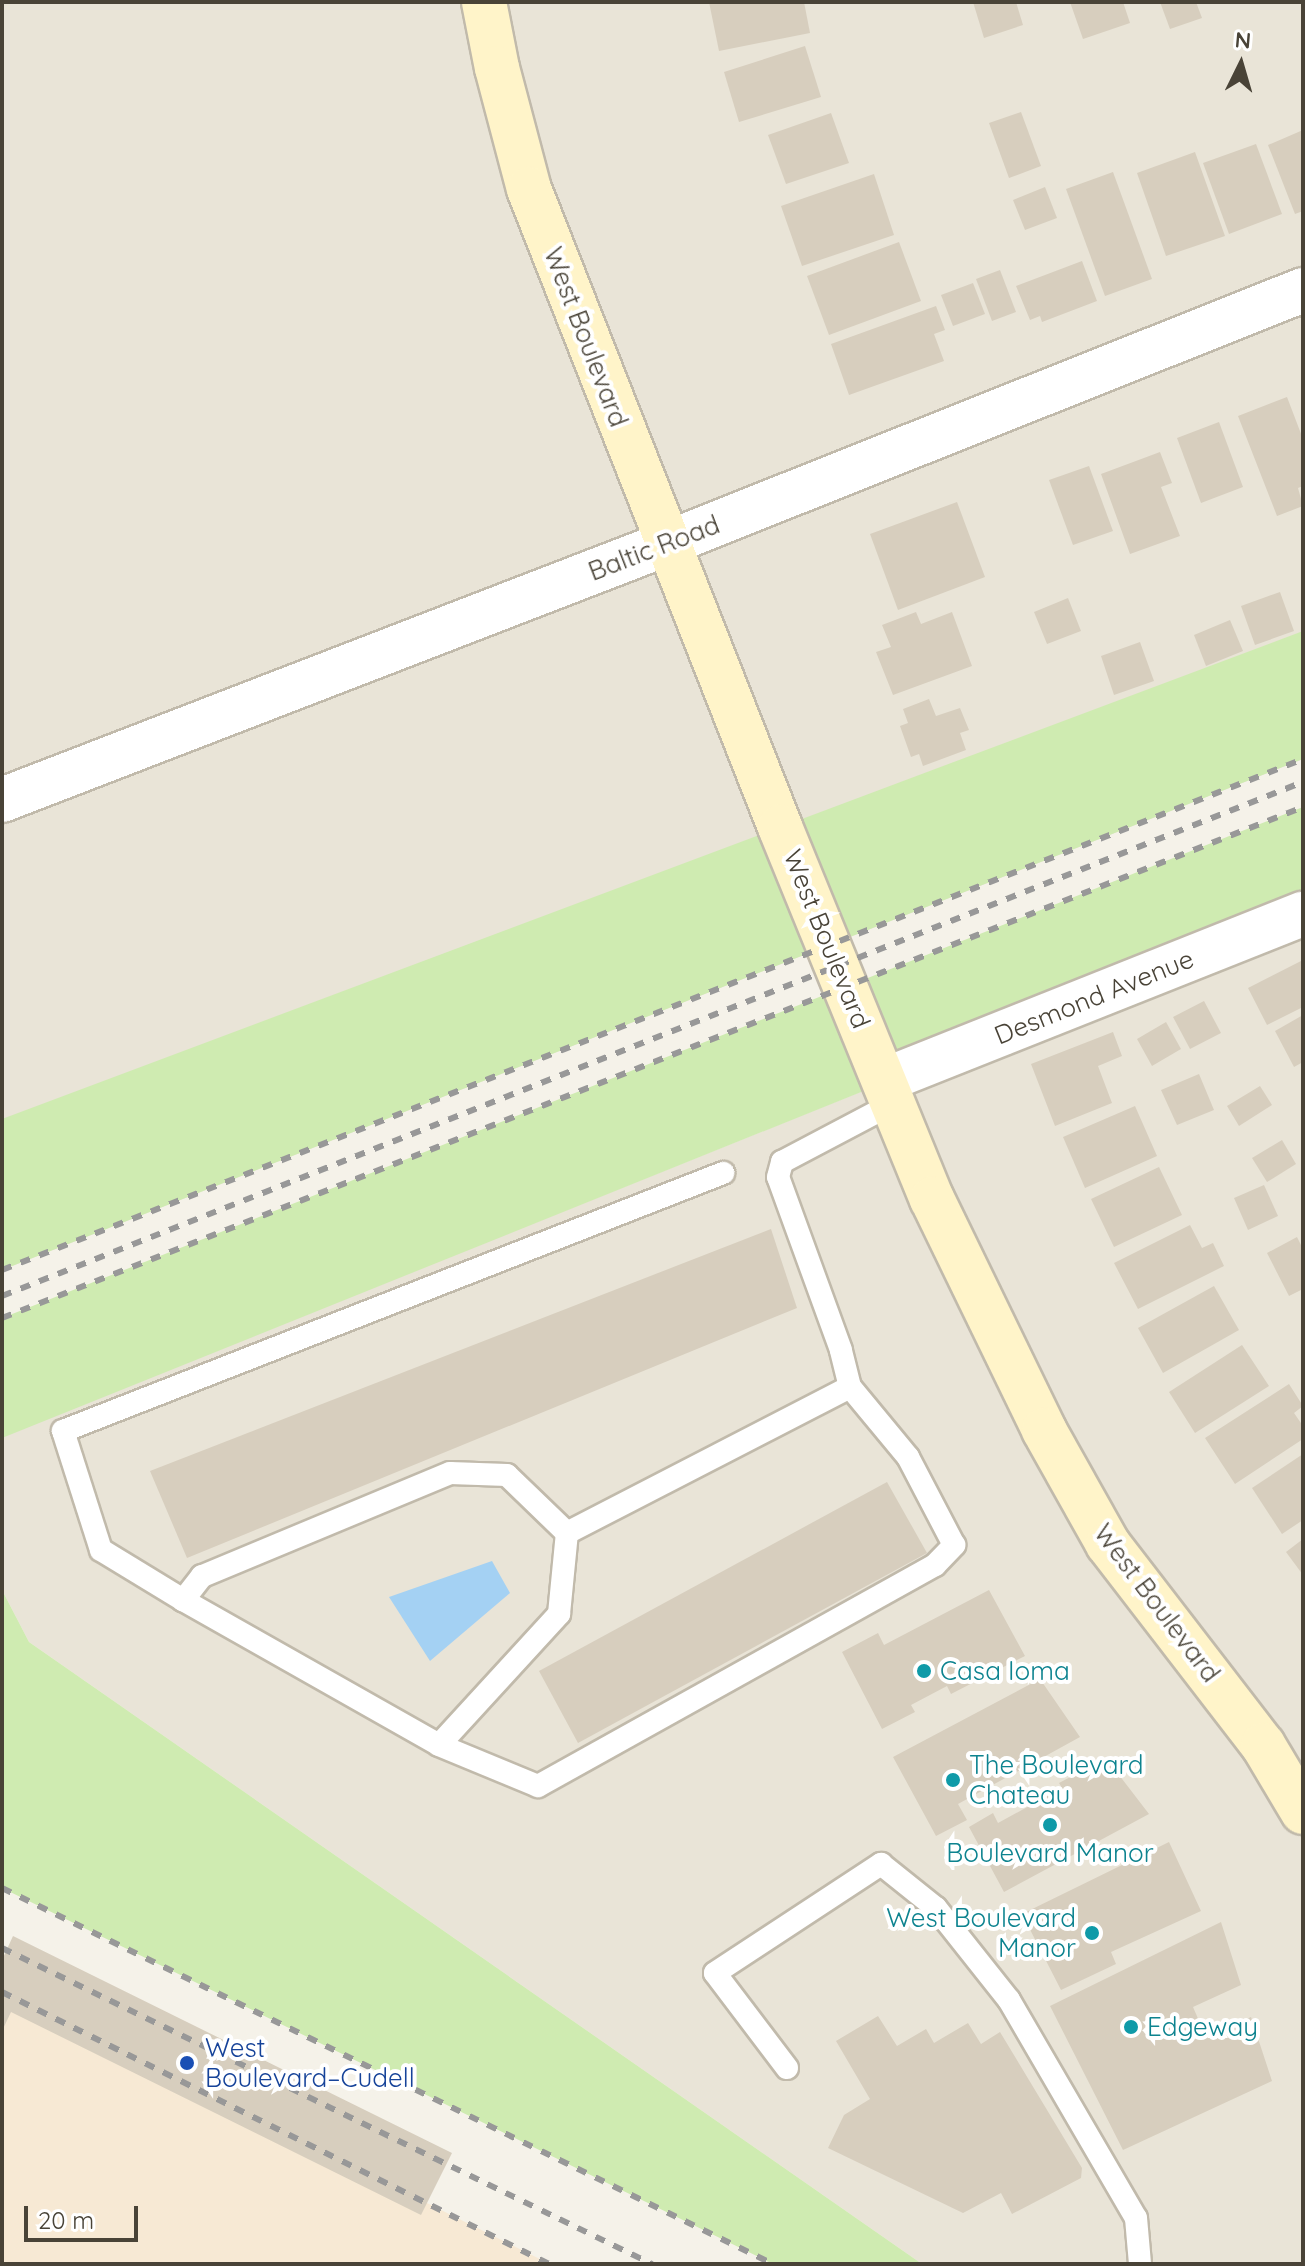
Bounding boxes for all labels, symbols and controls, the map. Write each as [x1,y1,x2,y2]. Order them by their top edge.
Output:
north arrow [1201,24,1281,104]
text: N [1234,25,1252,55]
street label: West Boulevard [537,243,635,431]
street label: Baltic Road [584,509,724,587]
street label: West Boulevard [777,845,877,1033]
street label: Desmond Avenue [990,943,1198,1051]
street label: West Boulevard [1087,1518,1227,1688]
place label: Casa Ioma [940,1655,1070,1687]
marker: Casa Ioma [915,1662,933,1680]
place label: The Boulevard Chateau [969,1749,1144,1810]
marker: The Boulevard Chateau [944,1771,962,1789]
marker: Boulevard Manor [1041,1816,1059,1834]
place label: Boulevard Manor [946,1837,1154,1869]
place label: West Boulevard Manor [886,1902,1076,1964]
marker: West Boulevard Manor [1083,1924,1101,1942]
place label: Edgeway [1147,2011,1258,2043]
marker: Edgeway [1122,2018,1140,2036]
place label: West Boulevard–Cudell [205,2032,415,2094]
marker: West Boulevard–Cudell [176,2052,198,2074]
scale bar [28,2190,142,2240]
text: 20 m [38,2205,94,2235]

